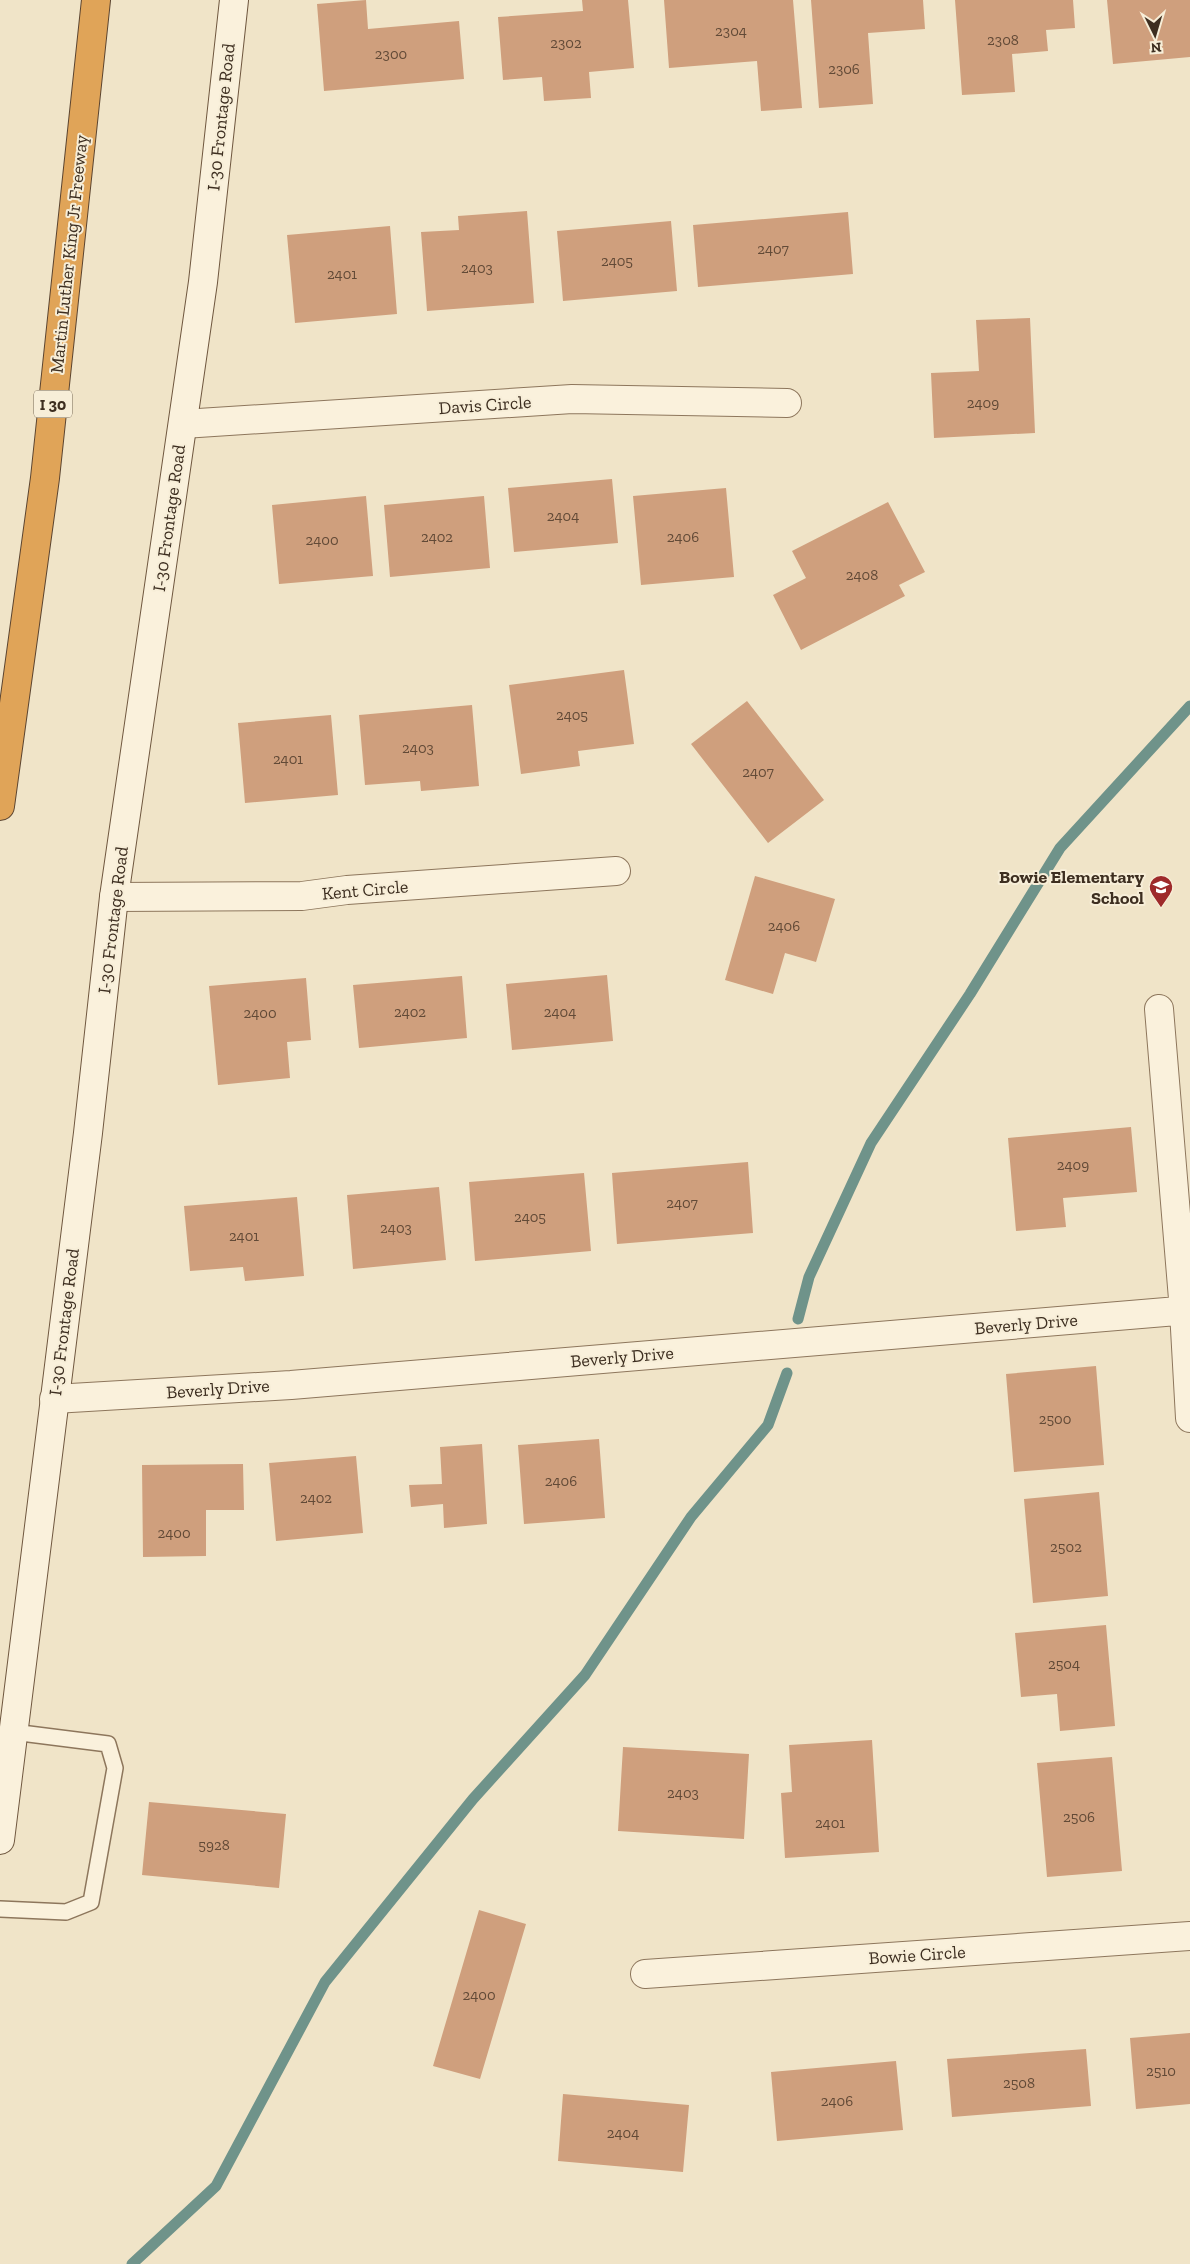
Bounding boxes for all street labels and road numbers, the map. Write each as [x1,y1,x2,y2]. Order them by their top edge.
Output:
street label: I-30 Frontage Road [202,42,240,192]
street label: Martin Luther King Jr Freeway [46,133,93,374]
road number: I 30 [34,390,72,418]
street label: Davis Circle [438,391,532,419]
street label: I-30 Frontage Road [148,443,190,593]
street label: I-30 Frontage Road [93,845,133,995]
street label: Kent Circle [321,875,409,905]
street label: I-30 Frontage Road [44,1247,84,1397]
street label: Beverly Drive [973,1309,1079,1339]
street label: Beverly Drive [569,1342,675,1372]
street label: Beverly Drive [166,1374,270,1404]
street label: Bowie Circle [868,1941,966,1969]

